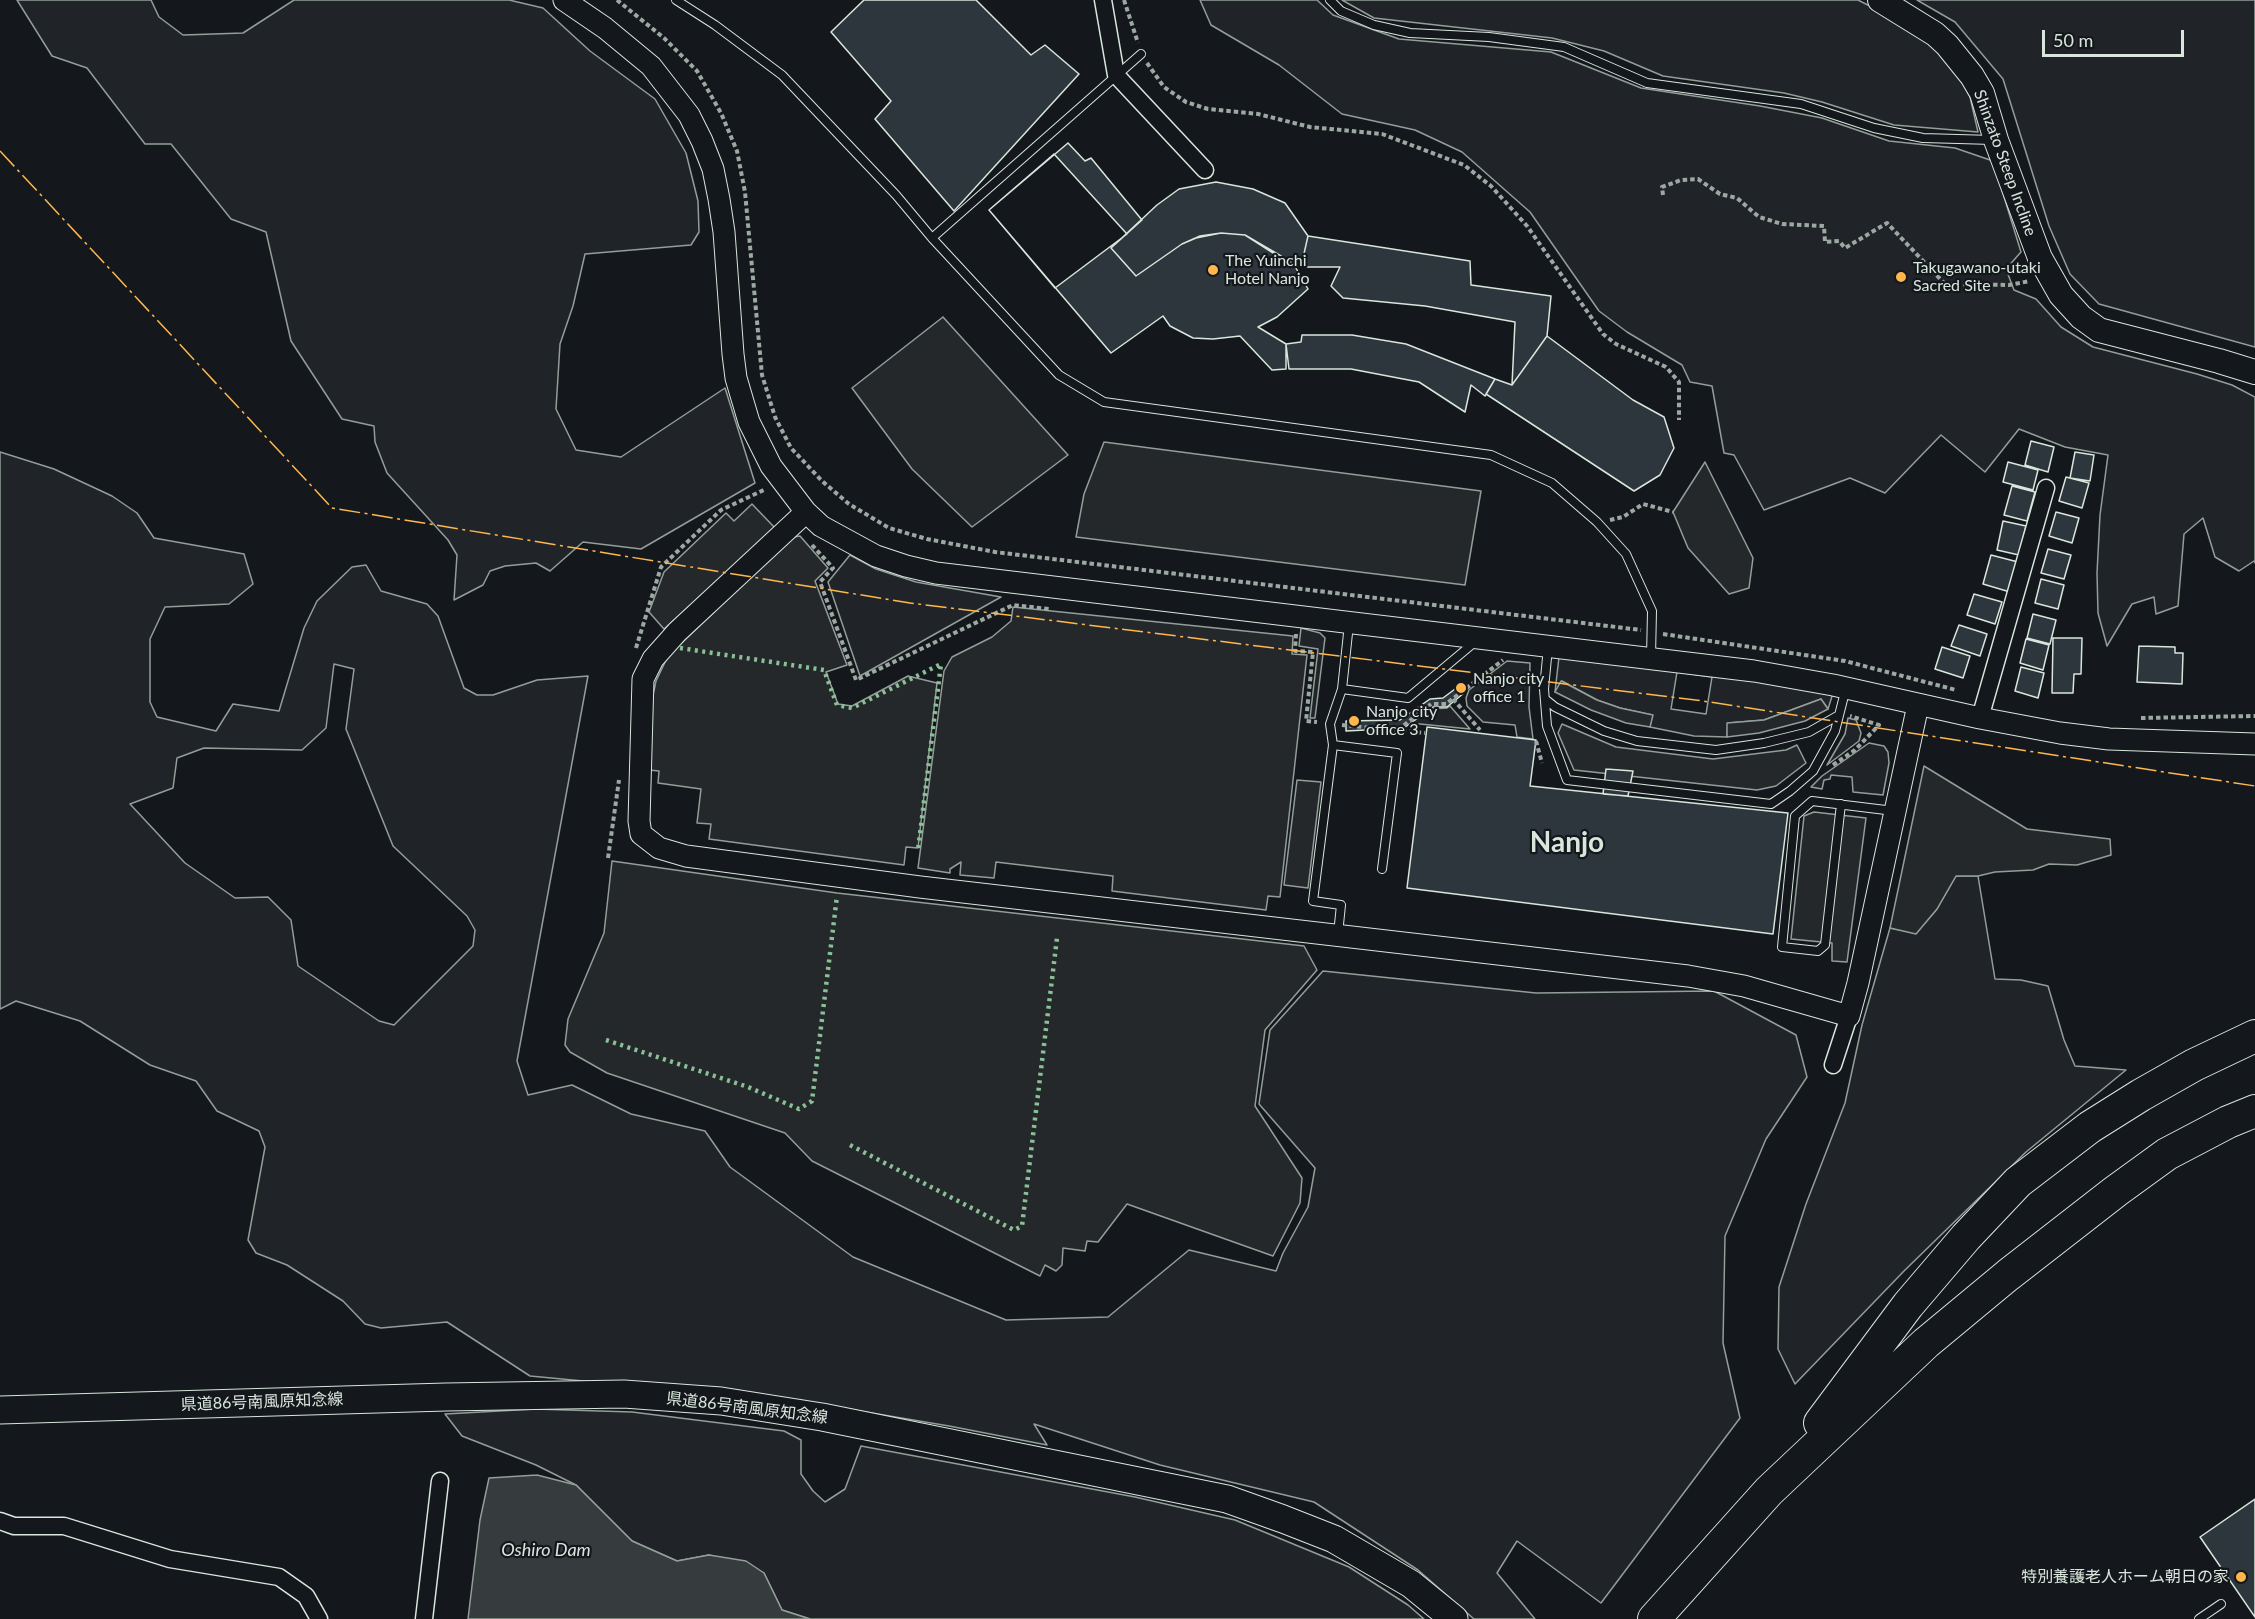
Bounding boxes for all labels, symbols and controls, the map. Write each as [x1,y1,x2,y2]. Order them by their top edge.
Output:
scale bar [2045,18,2188,56]
text: 50 m [2053,29,2093,51]
street label: Shinzato Steep Incline [1970,87,2040,239]
place label: The Yuinchi Hotel Nanjo [1225,251,1310,289]
place label: Takugawano-utaki Sacred Site [1913,258,2041,296]
marker: The Yuinchi Hotel Nanjo [1206,263,1220,277]
marker: Takugawano-utaki Sacred Site [1894,270,1908,284]
place label: Nanjo city office 1 [1473,669,1544,707]
marker: Nanjo city office 1 [1454,681,1468,695]
place label: Nanjo city office 3 [1366,702,1437,740]
marker: Nanjo city office 3 [1347,714,1361,728]
district label: Nanjo [1530,826,1604,860]
street label: 県道86号南風原知念線 [665,1389,829,1427]
street label: 県道86号南風原知念線 [180,1390,344,1414]
water label: Oshiro Dam [501,1539,591,1561]
place label: 特別養護老人ホーム朝日の家 [2021,1567,2229,1587]
marker: 特別養護老人ホーム朝日の家 [2234,1570,2248,1584]

